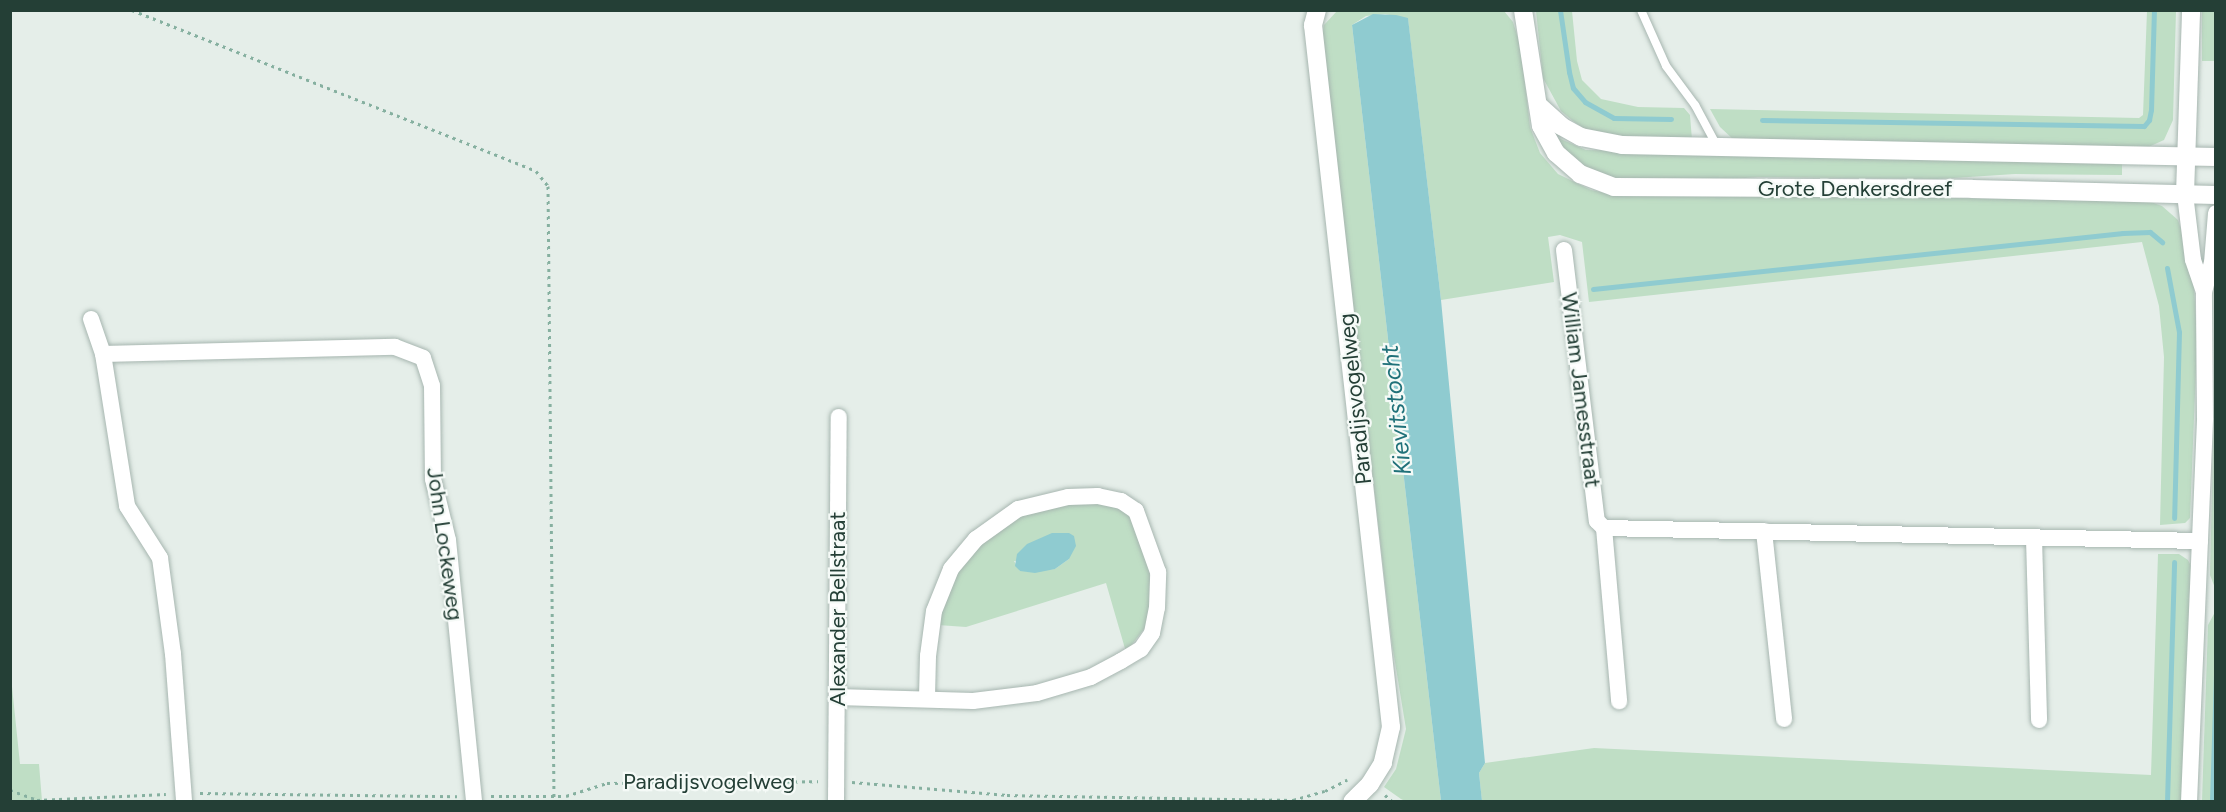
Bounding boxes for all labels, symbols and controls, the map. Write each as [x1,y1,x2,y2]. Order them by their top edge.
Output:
street label: Grote Denkersdreef [1758,176,1952,202]
street label: William Jamesstraat [1556,291,1606,489]
street label: Paradijsvogelweg [1333,312,1377,486]
water label: Kievitstocht [1375,343,1417,477]
street label: John Lockeweg [421,466,469,622]
street label: Alexander Bellstraat [825,511,851,707]
street label: Paradijsvogelweg [623,769,795,795]

